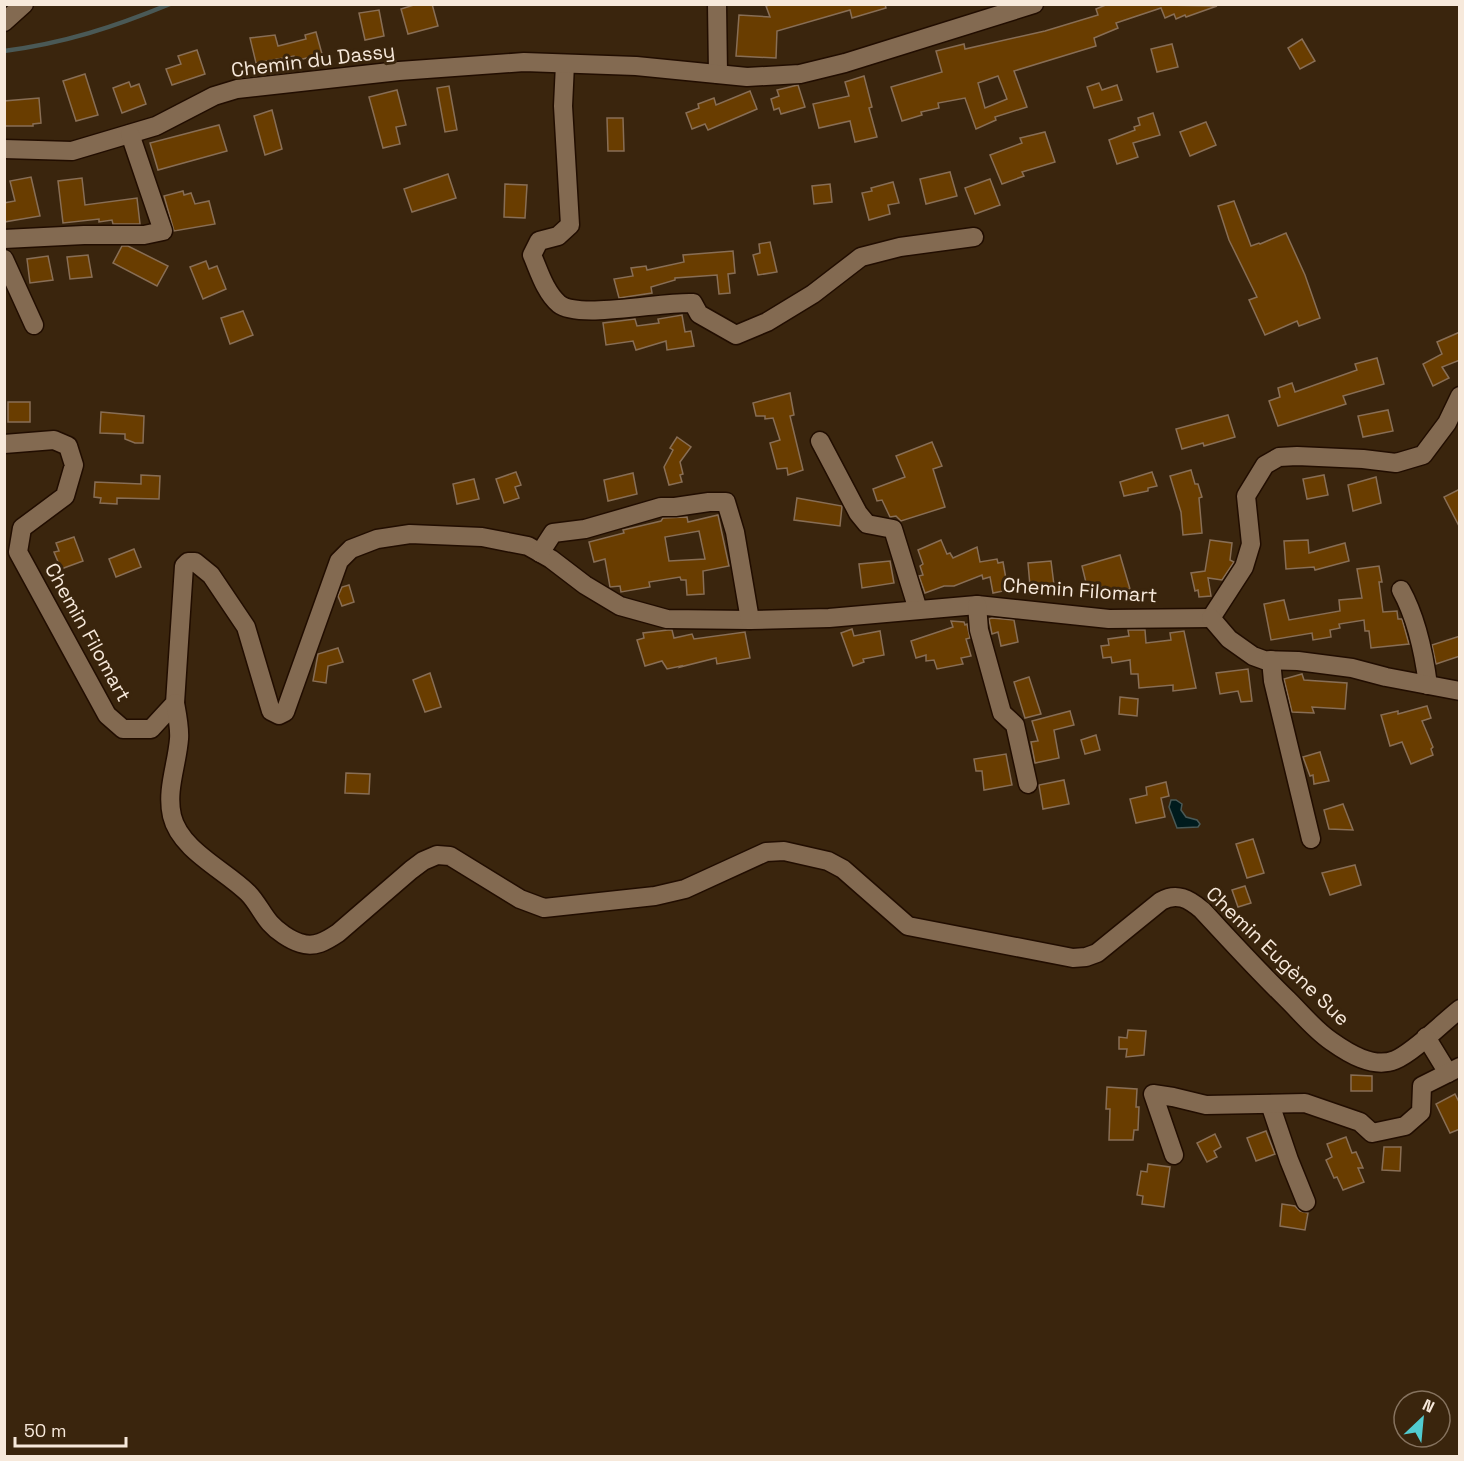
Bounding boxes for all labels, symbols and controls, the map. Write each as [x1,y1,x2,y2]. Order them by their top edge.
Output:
street label: Chemin du Dassy [230,37,396,83]
street label: Chemin Filomart [39,558,137,706]
street label: Chemin Filomart [1002,572,1158,608]
street label: Chemin Eugène Sue [1201,881,1355,1031]
north arrow [1392,1389,1452,1449]
text: N [1419,1394,1438,1418]
scale bar [15,1410,126,1448]
text: 50 m [24,1419,66,1442]

